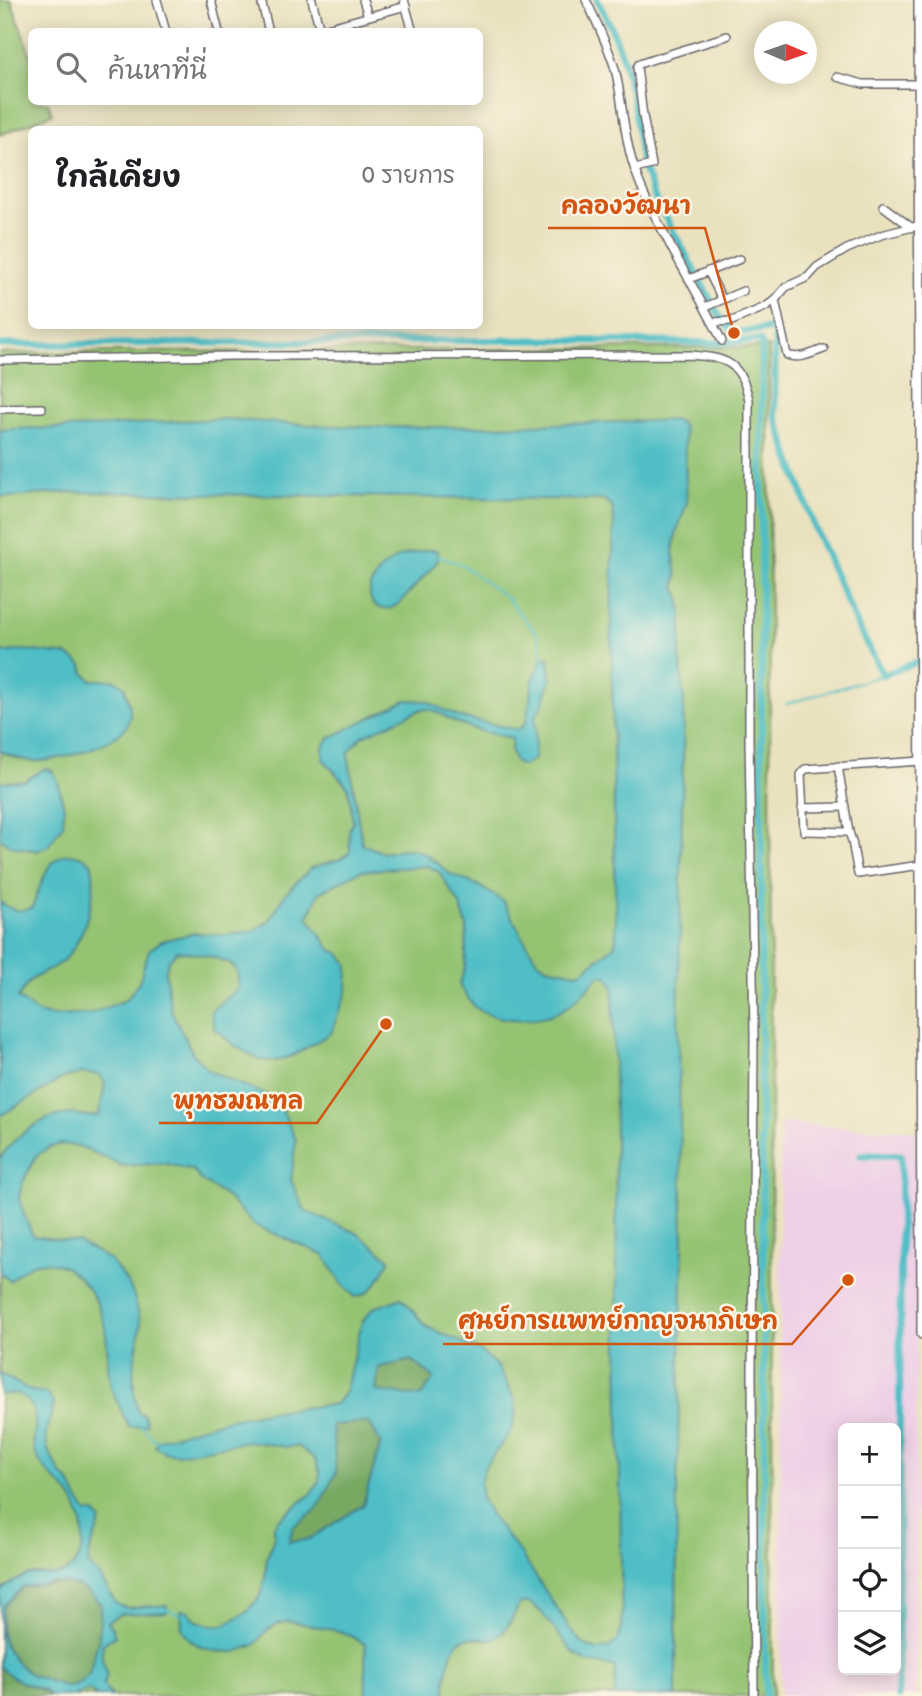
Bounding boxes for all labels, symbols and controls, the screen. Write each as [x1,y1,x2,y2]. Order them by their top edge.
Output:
north arrow [754,21,817,84]
search box [28,28,483,105]
icon: search [52,48,90,86]
text: ค้นหาที่นี่ [108,56,207,87]
text: ใกล้เคียง [56,160,181,196]
text: 0 รายการ [361,162,455,190]
callout: คลองวัฒนา [548,183,705,228]
text: คลองวัฒนา [561,191,691,221]
callout: พุทธมณฑล [159,1078,317,1123]
text: พุทธมณฑล [173,1087,303,1119]
callout: ศูนย์การแพทย์กาญจนาภิเษก [443,1299,792,1344]
text: ศูนย์การแพทย์กาญจนาภิเษก [458,1304,778,1339]
map controls [838,1423,901,1675]
button: + [838,1423,901,1486]
button: − [838,1486,901,1549]
button: locate [838,1549,901,1612]
button: layers [838,1612,901,1675]

